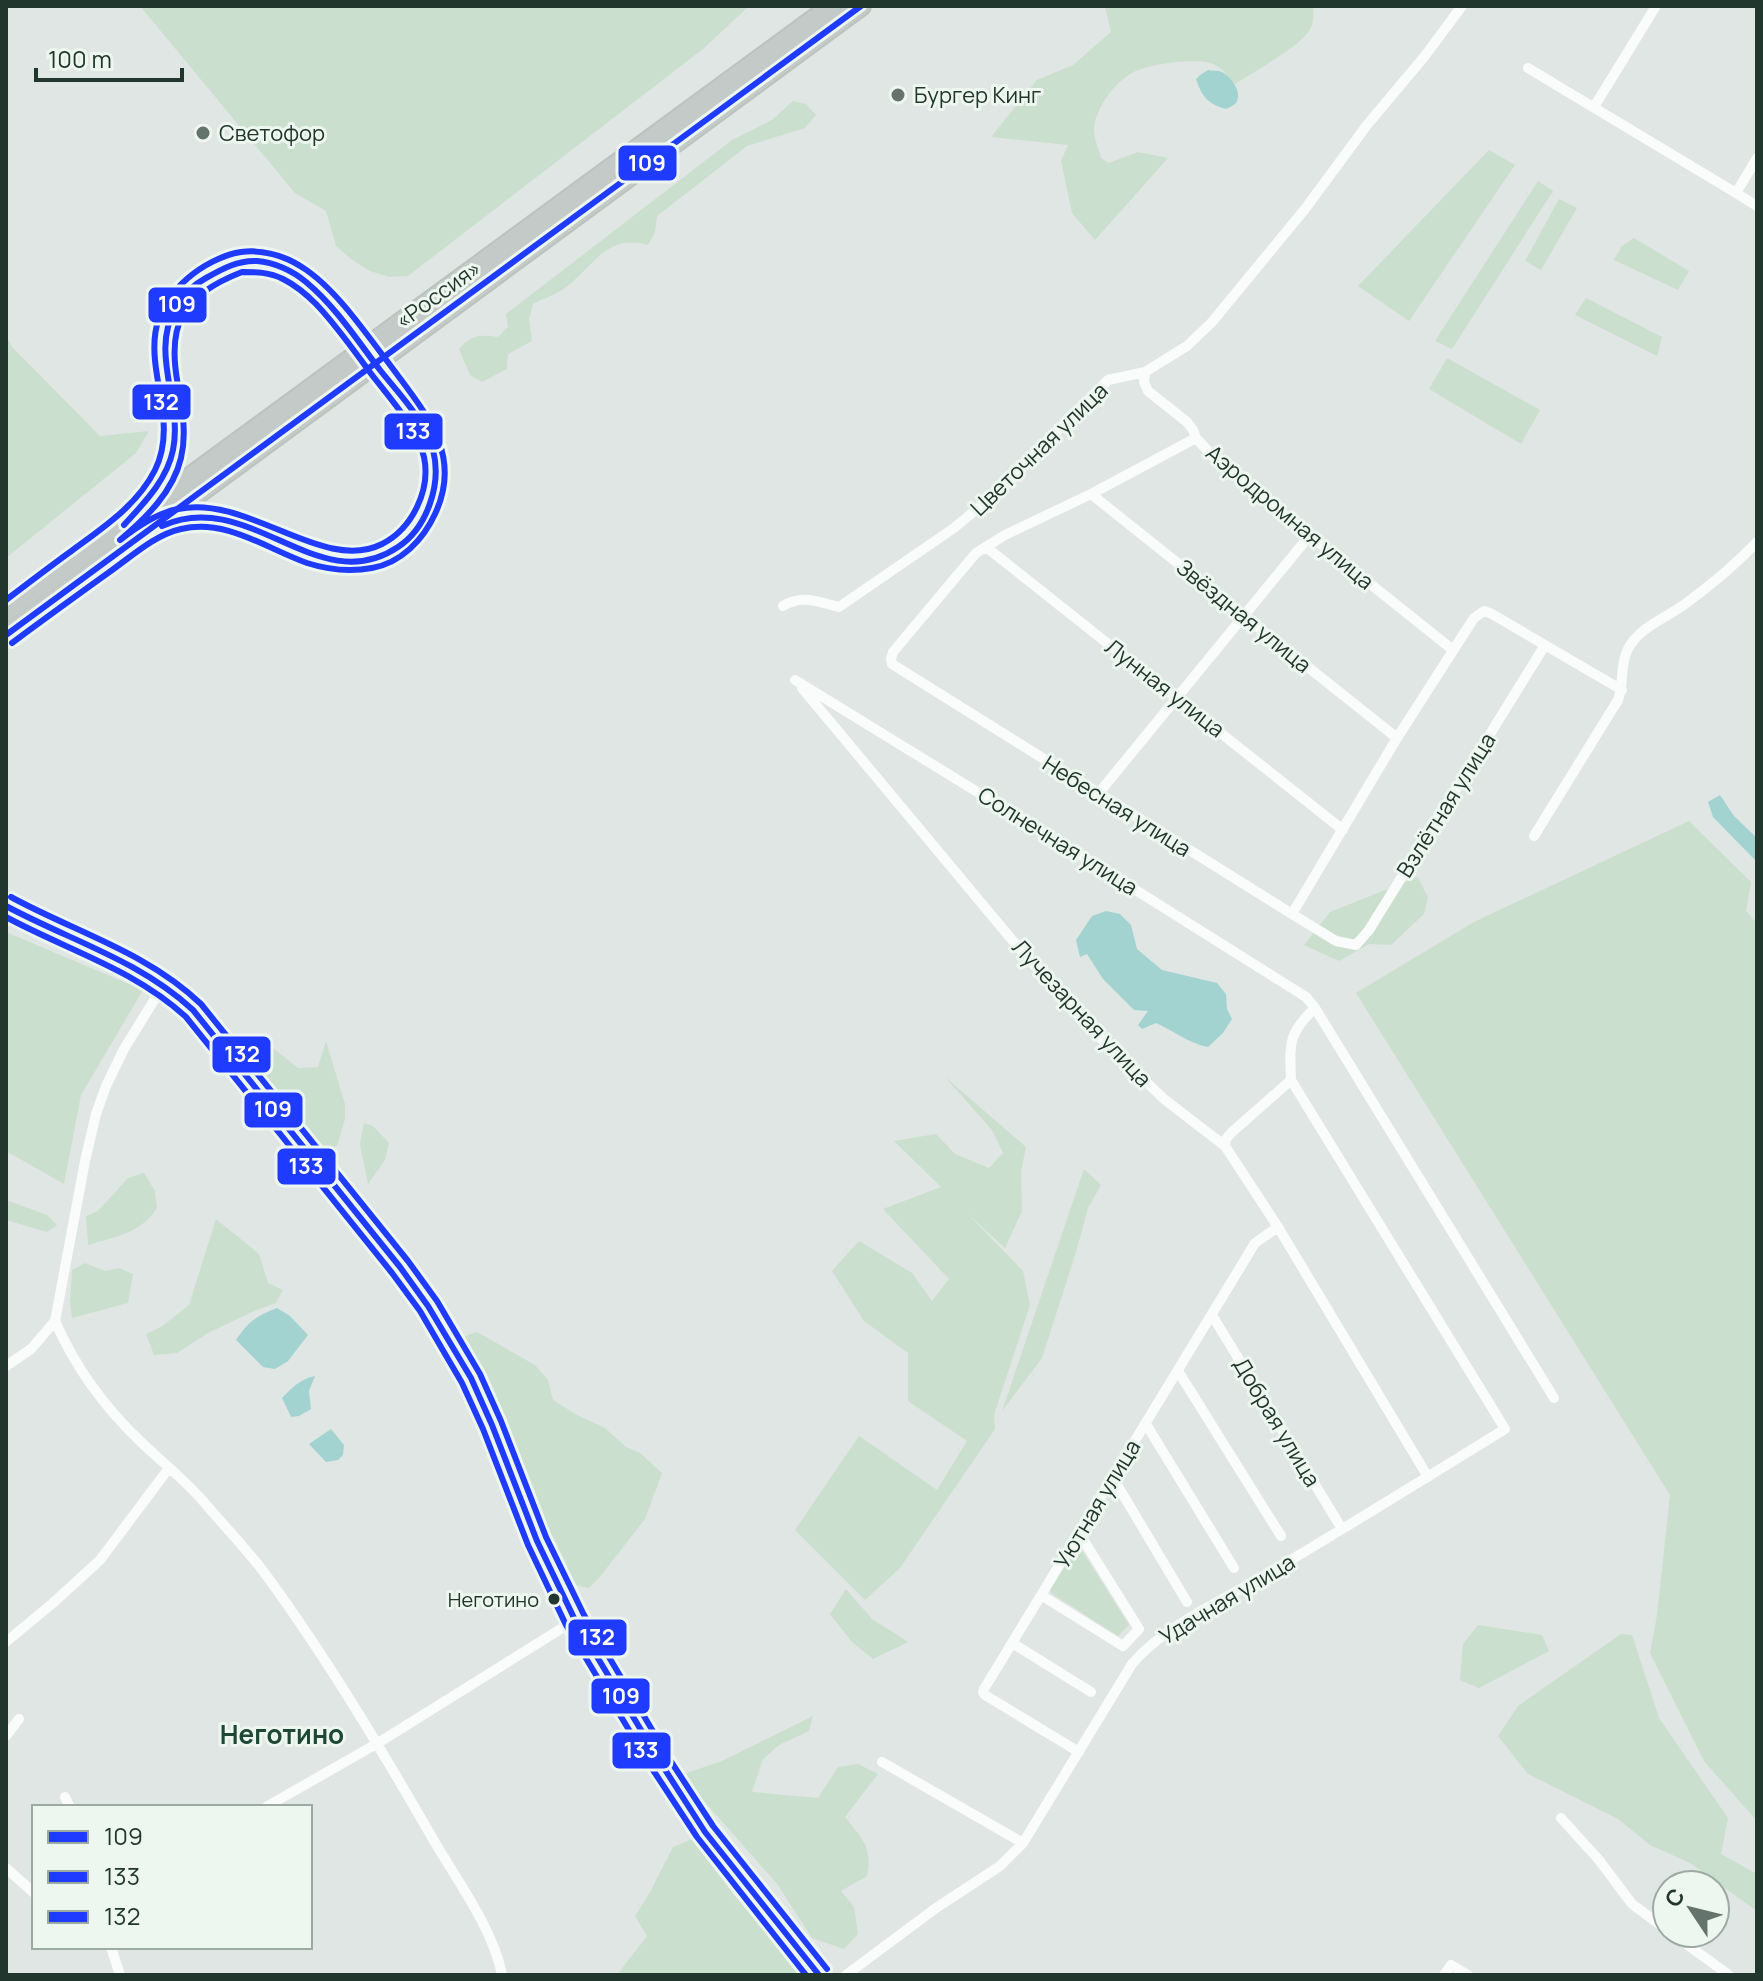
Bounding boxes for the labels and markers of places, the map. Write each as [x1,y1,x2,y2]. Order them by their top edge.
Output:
place label: Бургер Кинг [914,80,1041,110]
marker: Бургер Кинг [889,86,907,104]
place label: Светофор [219,118,325,148]
marker: Светофор [194,124,212,142]
place label: Неготино [448,1586,539,1613]
marker: Неготино [546,1591,562,1607]

